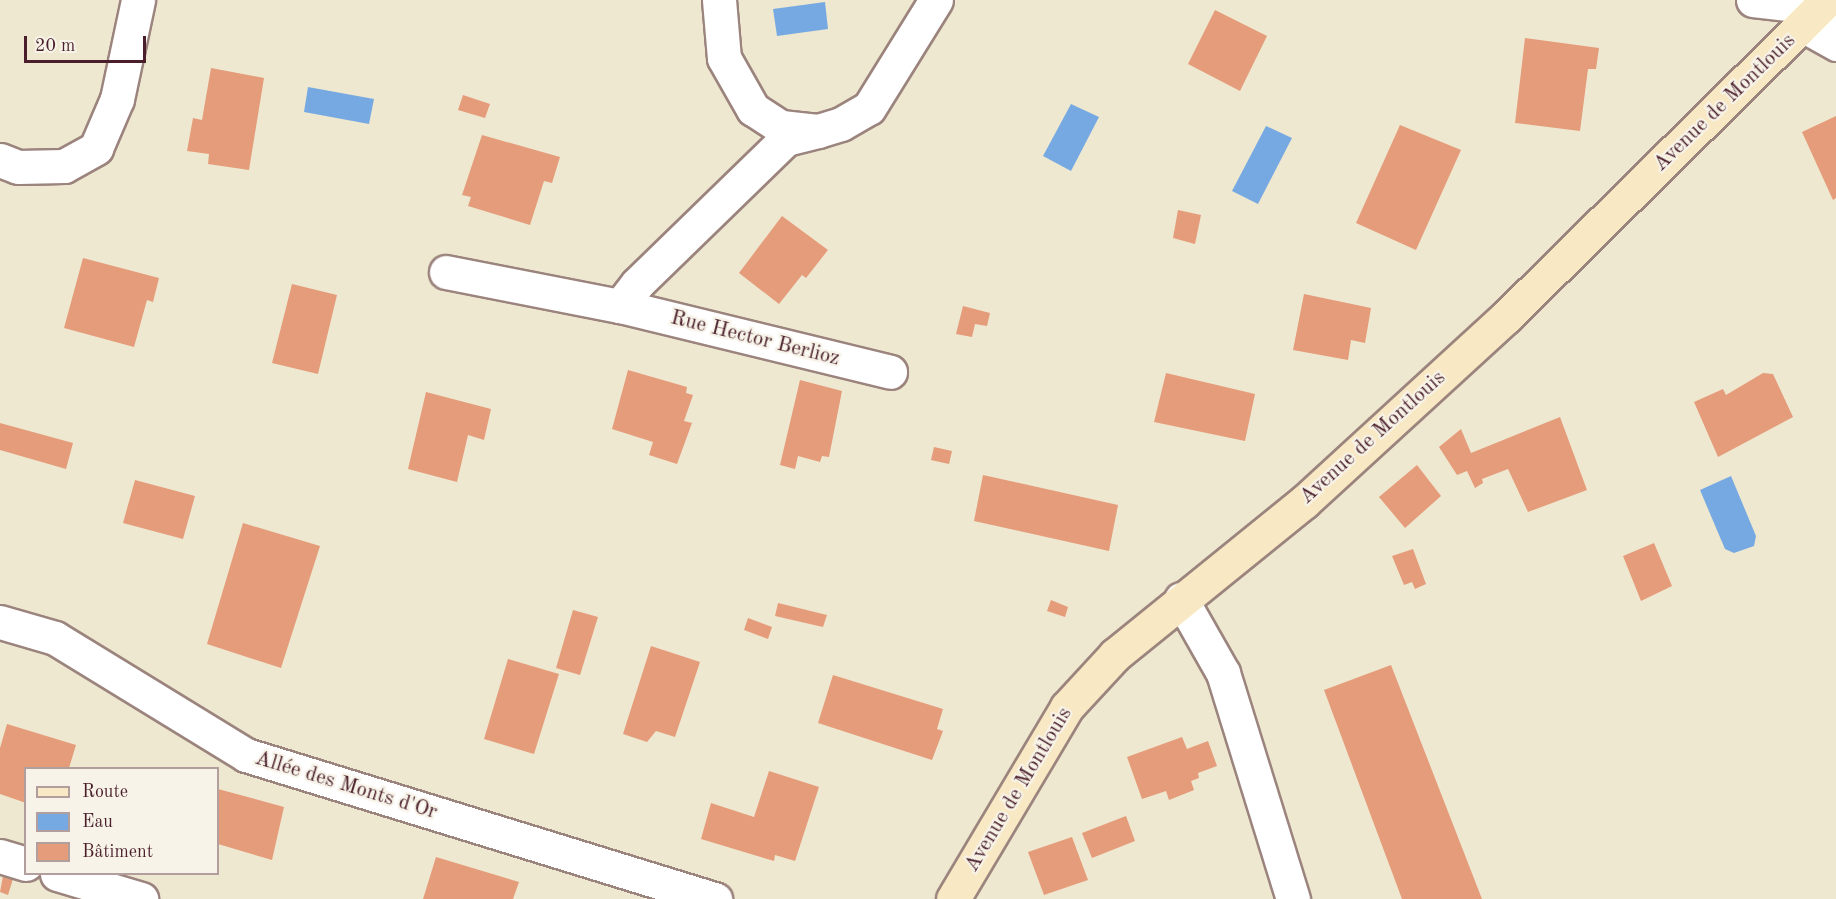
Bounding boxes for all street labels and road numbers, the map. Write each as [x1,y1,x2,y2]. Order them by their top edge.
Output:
street label: Avenue de Montlouis [1649,29,1801,177]
street label: Rue Hector Berlioz [668,306,842,372]
street label: Avenue de Montlouis [1295,366,1451,510]
street label: Avenue de Montlouis [960,703,1078,877]
street label: Allée des Monts d'Or [252,746,440,826]

